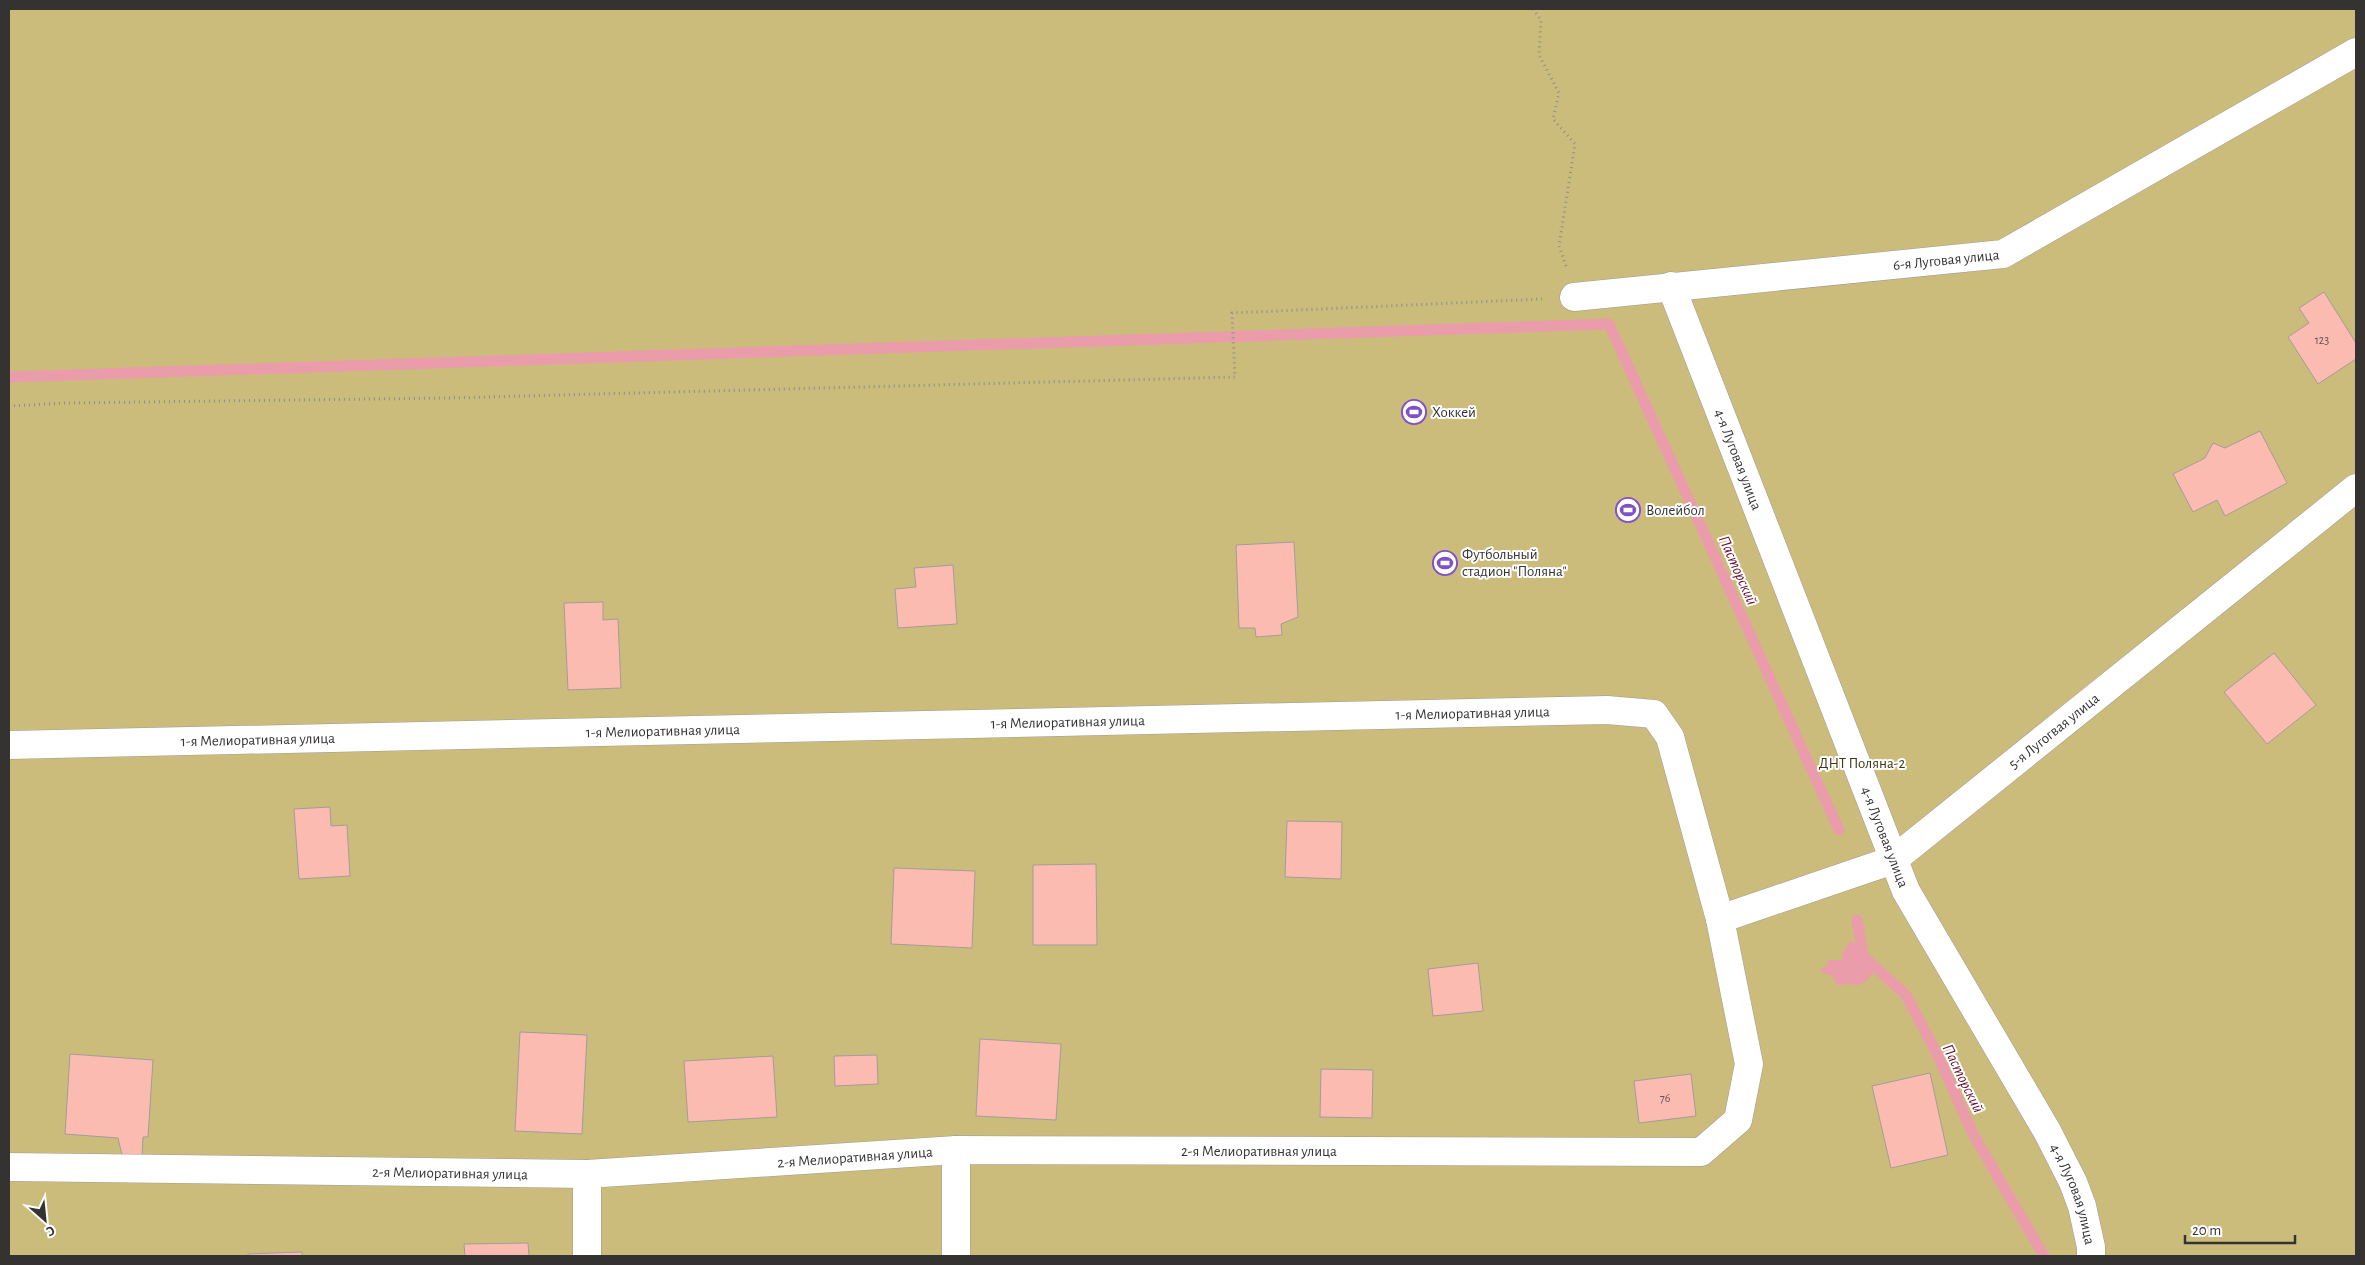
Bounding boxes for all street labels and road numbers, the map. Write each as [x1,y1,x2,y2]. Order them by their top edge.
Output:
street label: 6-я Луговая улица [1892,247,2000,273]
street label: 4-я Луговая улица [1712,407,1764,512]
street label: 5-я Лугогвая улица [2006,690,2102,772]
street label: 1-я Мелиоративная улица [1395,704,1550,723]
street label: 1-я Мелиоративная улица [990,713,1145,731]
street label: 1-я Мелиоративная улица [586,722,740,740]
street label: 1-я Мелиоративная улица [181,731,335,749]
street label: 4-я Луговая улица [1858,785,1911,890]
street label: 4-я Луговая улица [2047,1141,2097,1246]
street label: 2-я Мелиоративная улица [1181,1144,1337,1159]
street label: 2-я Мелиоративная улица [777,1145,933,1170]
street label: 2-я Мелиоративная улица [372,1165,528,1182]

